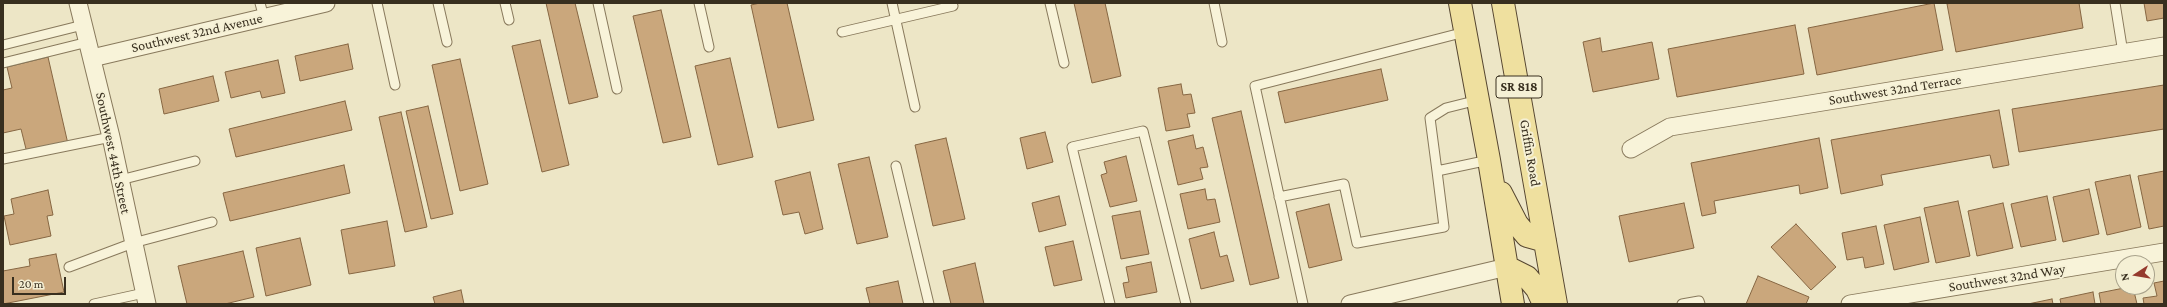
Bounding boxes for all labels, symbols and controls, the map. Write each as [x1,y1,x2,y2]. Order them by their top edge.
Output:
street label: Southwest 32nd Avenue [130,10,264,56]
street label: Southwest 32nd Terrace [1827,71,1963,109]
road number: SR 818 [1496,76,1542,98]
street label: Southwest 44th Street [92,91,134,215]
street label: Griffin Road [1516,118,1544,188]
north arrow [2115,255,2155,295]
street label: Southwest 32nd Way [1947,260,2067,296]
scale bar [14,269,68,295]
text: N [2118,272,2131,282]
text: 20 m [19,277,43,291]

